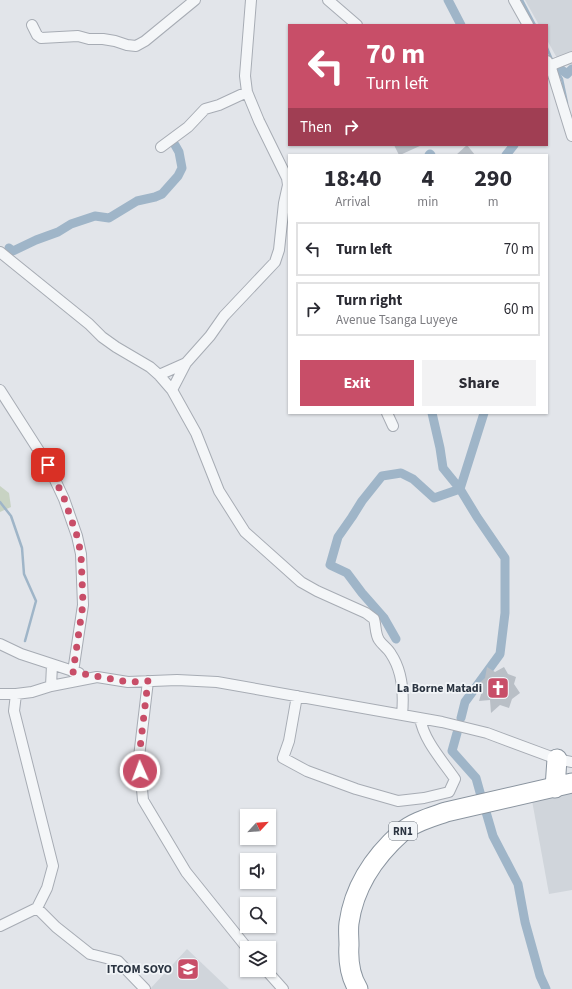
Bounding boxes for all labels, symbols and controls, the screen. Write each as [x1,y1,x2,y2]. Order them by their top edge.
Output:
text: 70 m [366,34,425,74]
icon: left [300,40,352,92]
text: Turn left [366,71,428,96]
icon: right [340,116,362,138]
text: Then [300,117,332,138]
text: 18:40 [324,161,382,196]
text: 4 [422,161,434,196]
text: 290 [474,161,512,196]
text: Arrival [335,193,370,211]
text: min [417,193,438,211]
text: m [488,193,499,211]
icon: left [302,238,324,260]
text: Turn left [336,239,392,260]
text: 70 m [504,239,534,260]
text: Turn right [336,290,402,311]
icon: right [302,298,324,320]
text: 60 m [504,299,534,320]
text: Avenue Tsanga Luyeye [336,311,458,329]
button: Exit [300,360,414,406]
button: Share [422,360,536,406]
pin [31,448,65,482]
icon: arrive [37,454,59,476]
church icon: La Borne Matadi [485,675,511,701]
place label: La Borne Matadi [397,680,482,697]
position arrow [119,750,161,792]
north arrow [240,809,276,845]
map controls [240,809,276,977]
road number: RN1 [389,822,417,840]
button: sound [240,853,276,889]
button: search [240,897,276,933]
button: layers [240,941,276,977]
school or university icon: ITCOM SOYO [175,956,201,982]
place label: ITCOM SOYO [107,961,172,978]

